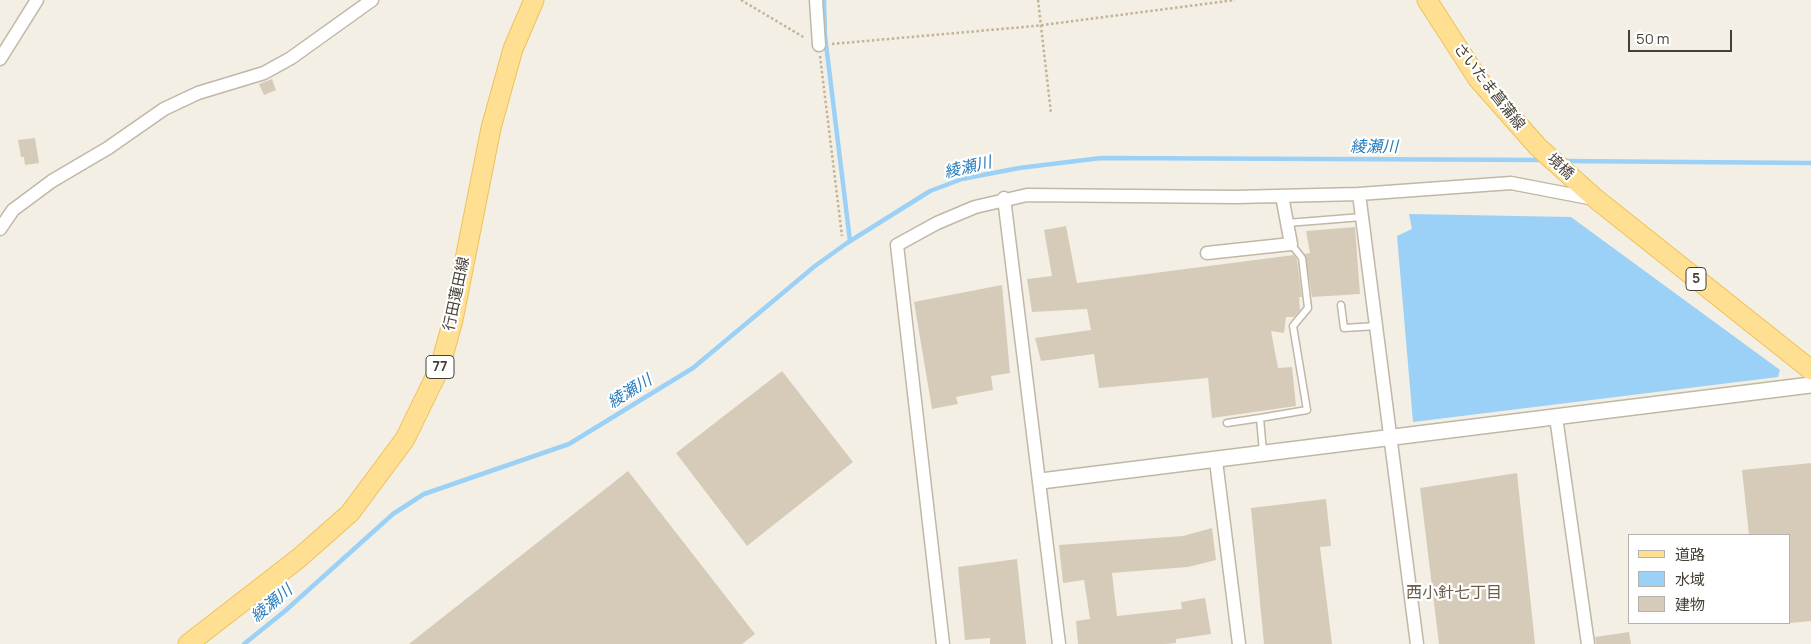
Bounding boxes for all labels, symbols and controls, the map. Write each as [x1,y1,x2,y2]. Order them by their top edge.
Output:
scale bar [1631,20,1735,52]
text: 50 m [1636,28,1670,49]
street label: さいたま菖蒲線 [1450,40,1528,134]
water label: 綾瀬川 [1350,138,1398,158]
street label: 境橋 [1543,150,1577,184]
water label: 綾瀬川 [942,153,994,183]
street label: 行田蓮田線 [440,255,474,333]
road number: 5 [1686,268,1706,290]
road number: 77 [426,356,454,378]
water label: 綾瀬川 [605,371,655,413]
legend [1628,534,1791,624]
text: 道路 [1675,544,1705,565]
text: 水域 [1675,569,1705,590]
water label: 綾瀬川 [247,581,297,627]
district label: 西小針七丁目 [1406,584,1502,604]
text: 建物 [1675,594,1705,615]

